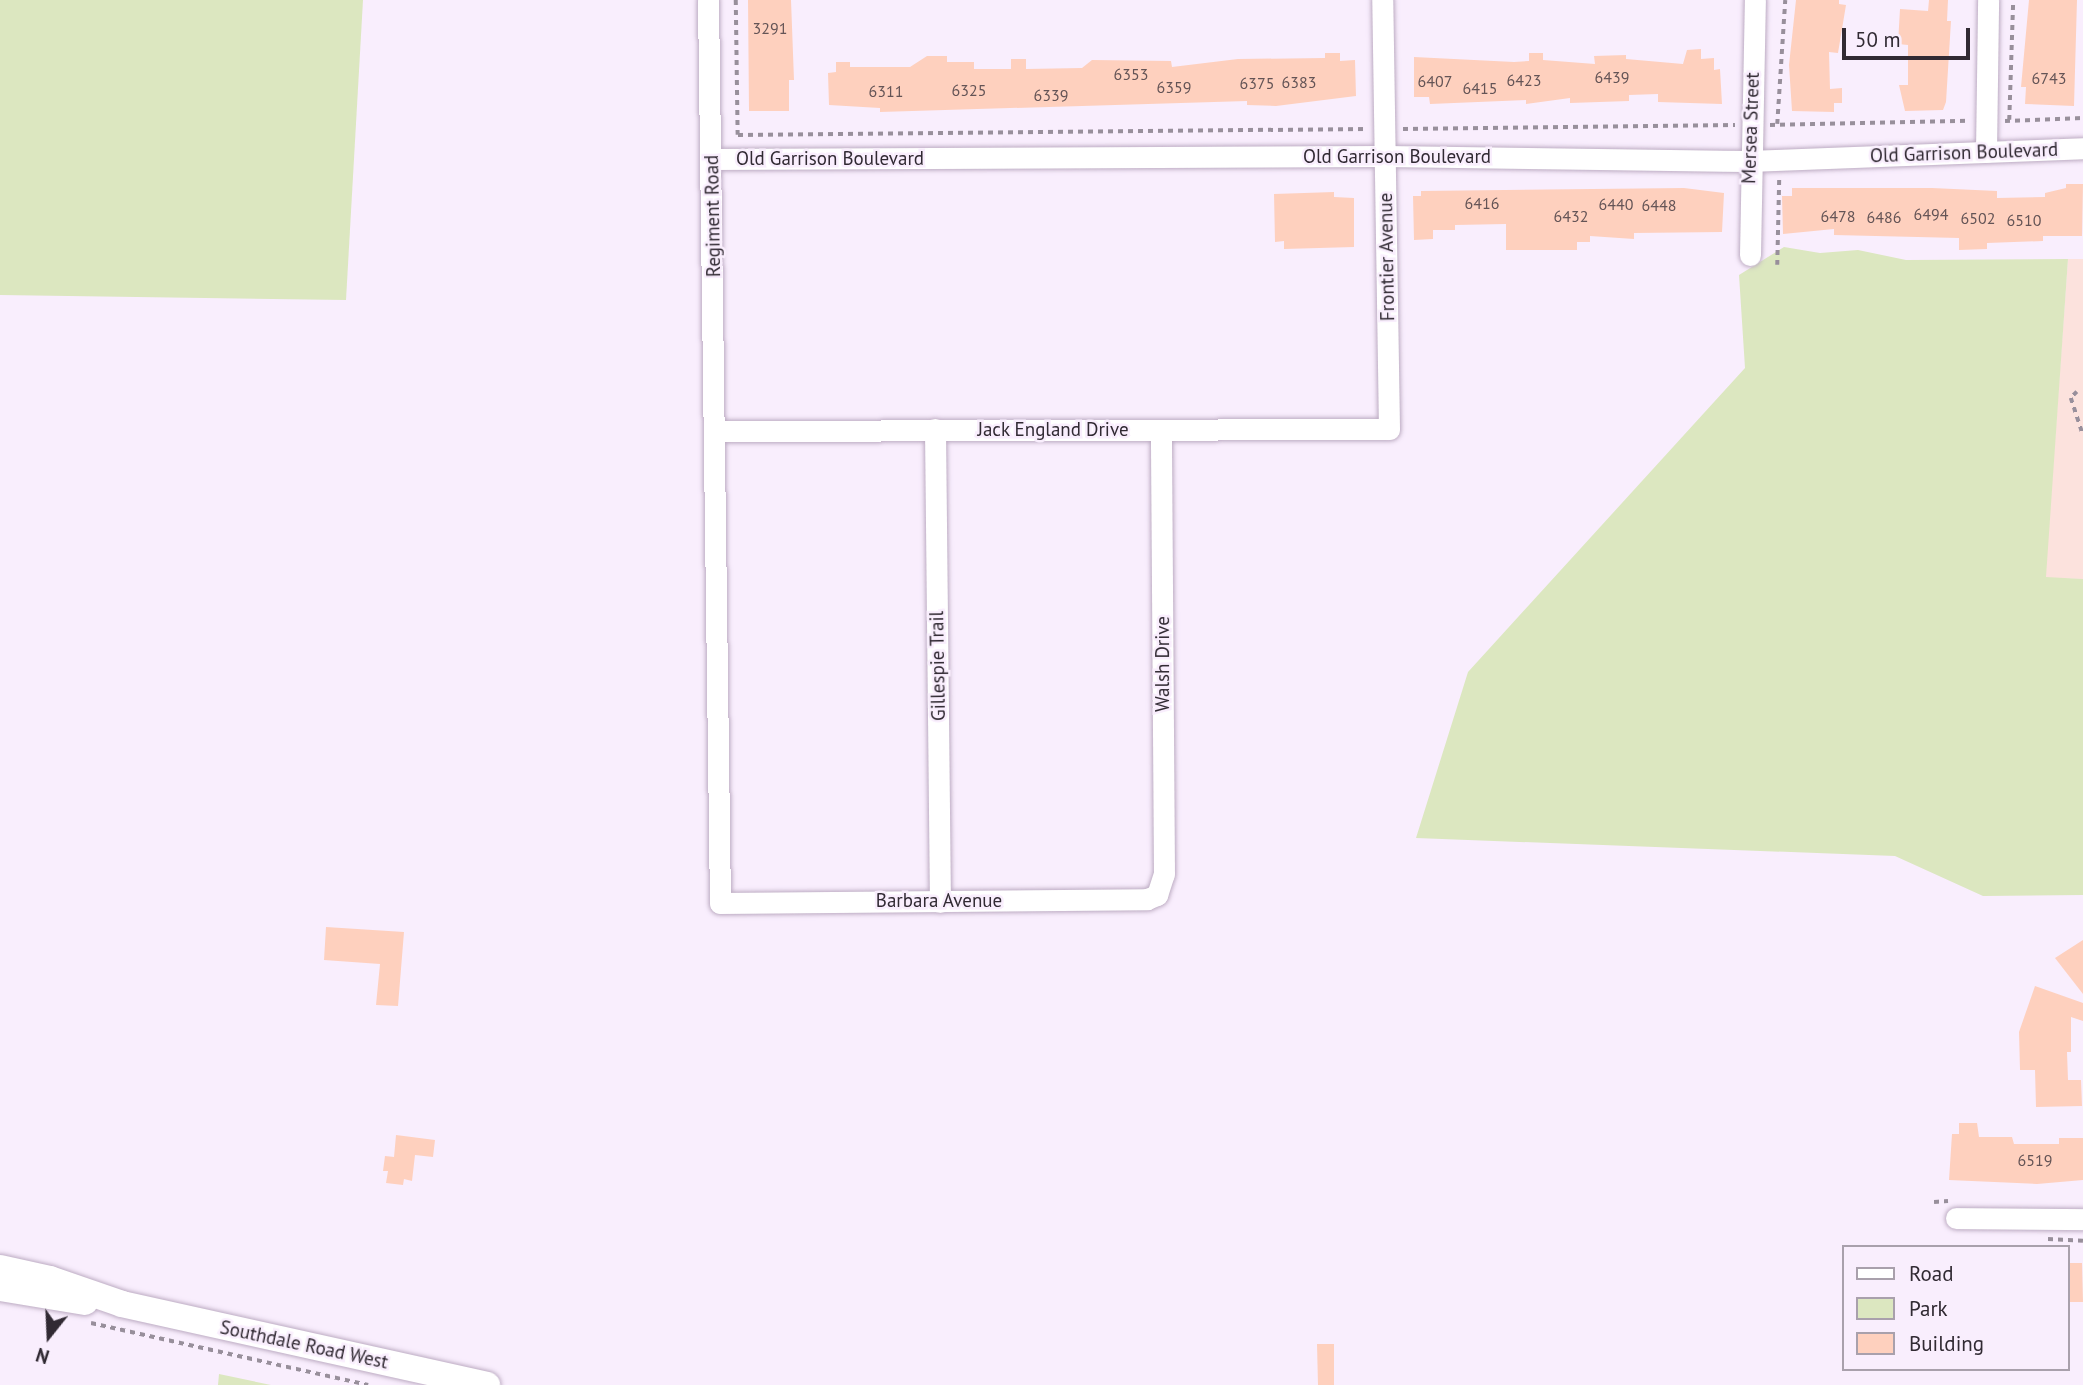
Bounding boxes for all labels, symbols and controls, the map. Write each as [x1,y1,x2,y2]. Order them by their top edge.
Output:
scale bar [1845,14,1973,58]
house number: 3291 [753,18,787,38]
text: 50 m [1855,26,1901,53]
house number: 6353 [1114,64,1148,84]
house number: 6439 [1595,67,1629,87]
house number: 6743 [2032,68,2066,88]
house number: 6423 [1507,70,1541,90]
house number: 6407 [1418,71,1452,91]
house number: 6383 [1282,72,1316,92]
street label: Mersea Street [1738,72,1764,184]
house number: 6375 [1240,73,1274,93]
house number: 6359 [1157,77,1191,97]
house number: 6415 [1463,78,1497,98]
house number: 6325 [952,80,986,100]
house number: 6311 [869,81,903,101]
house number: 6339 [1034,85,1068,105]
street label: Old Garrison Boulevard [1870,138,2058,168]
street label: Old Garrison Boulevard [1303,146,1491,168]
street label: Old Garrison Boulevard [736,148,924,170]
street label: Regiment Road [701,155,725,277]
street label: Frontier Avenue [1374,192,1400,322]
house number: 6416 [1465,193,1499,213]
house number: 6440 [1599,194,1633,214]
house number: 6448 [1642,195,1676,215]
house number: 6494 [1914,204,1948,224]
house number: 6432 [1554,206,1588,226]
house number: 6478 [1821,206,1855,226]
house number: 6486 [1867,207,1901,227]
house number: 6502 [1961,208,1995,228]
house number: 6510 [2007,210,2041,230]
street label: Jack England Drive [977,419,1129,441]
street label: Gillespie Trail [926,610,950,722]
street label: Walsh Drive [1152,616,1174,712]
street label: Barbara Avenue [876,890,1002,912]
house number: 6519 [2018,1150,2052,1170]
legend [1842,1245,2069,1371]
text: Road [1909,1260,1953,1287]
text: Park [1909,1295,1948,1322]
north arrow [14,1301,84,1371]
street label: Southdale Road West [218,1316,390,1374]
text: Building [1909,1330,1984,1357]
text: N [33,1343,52,1369]

